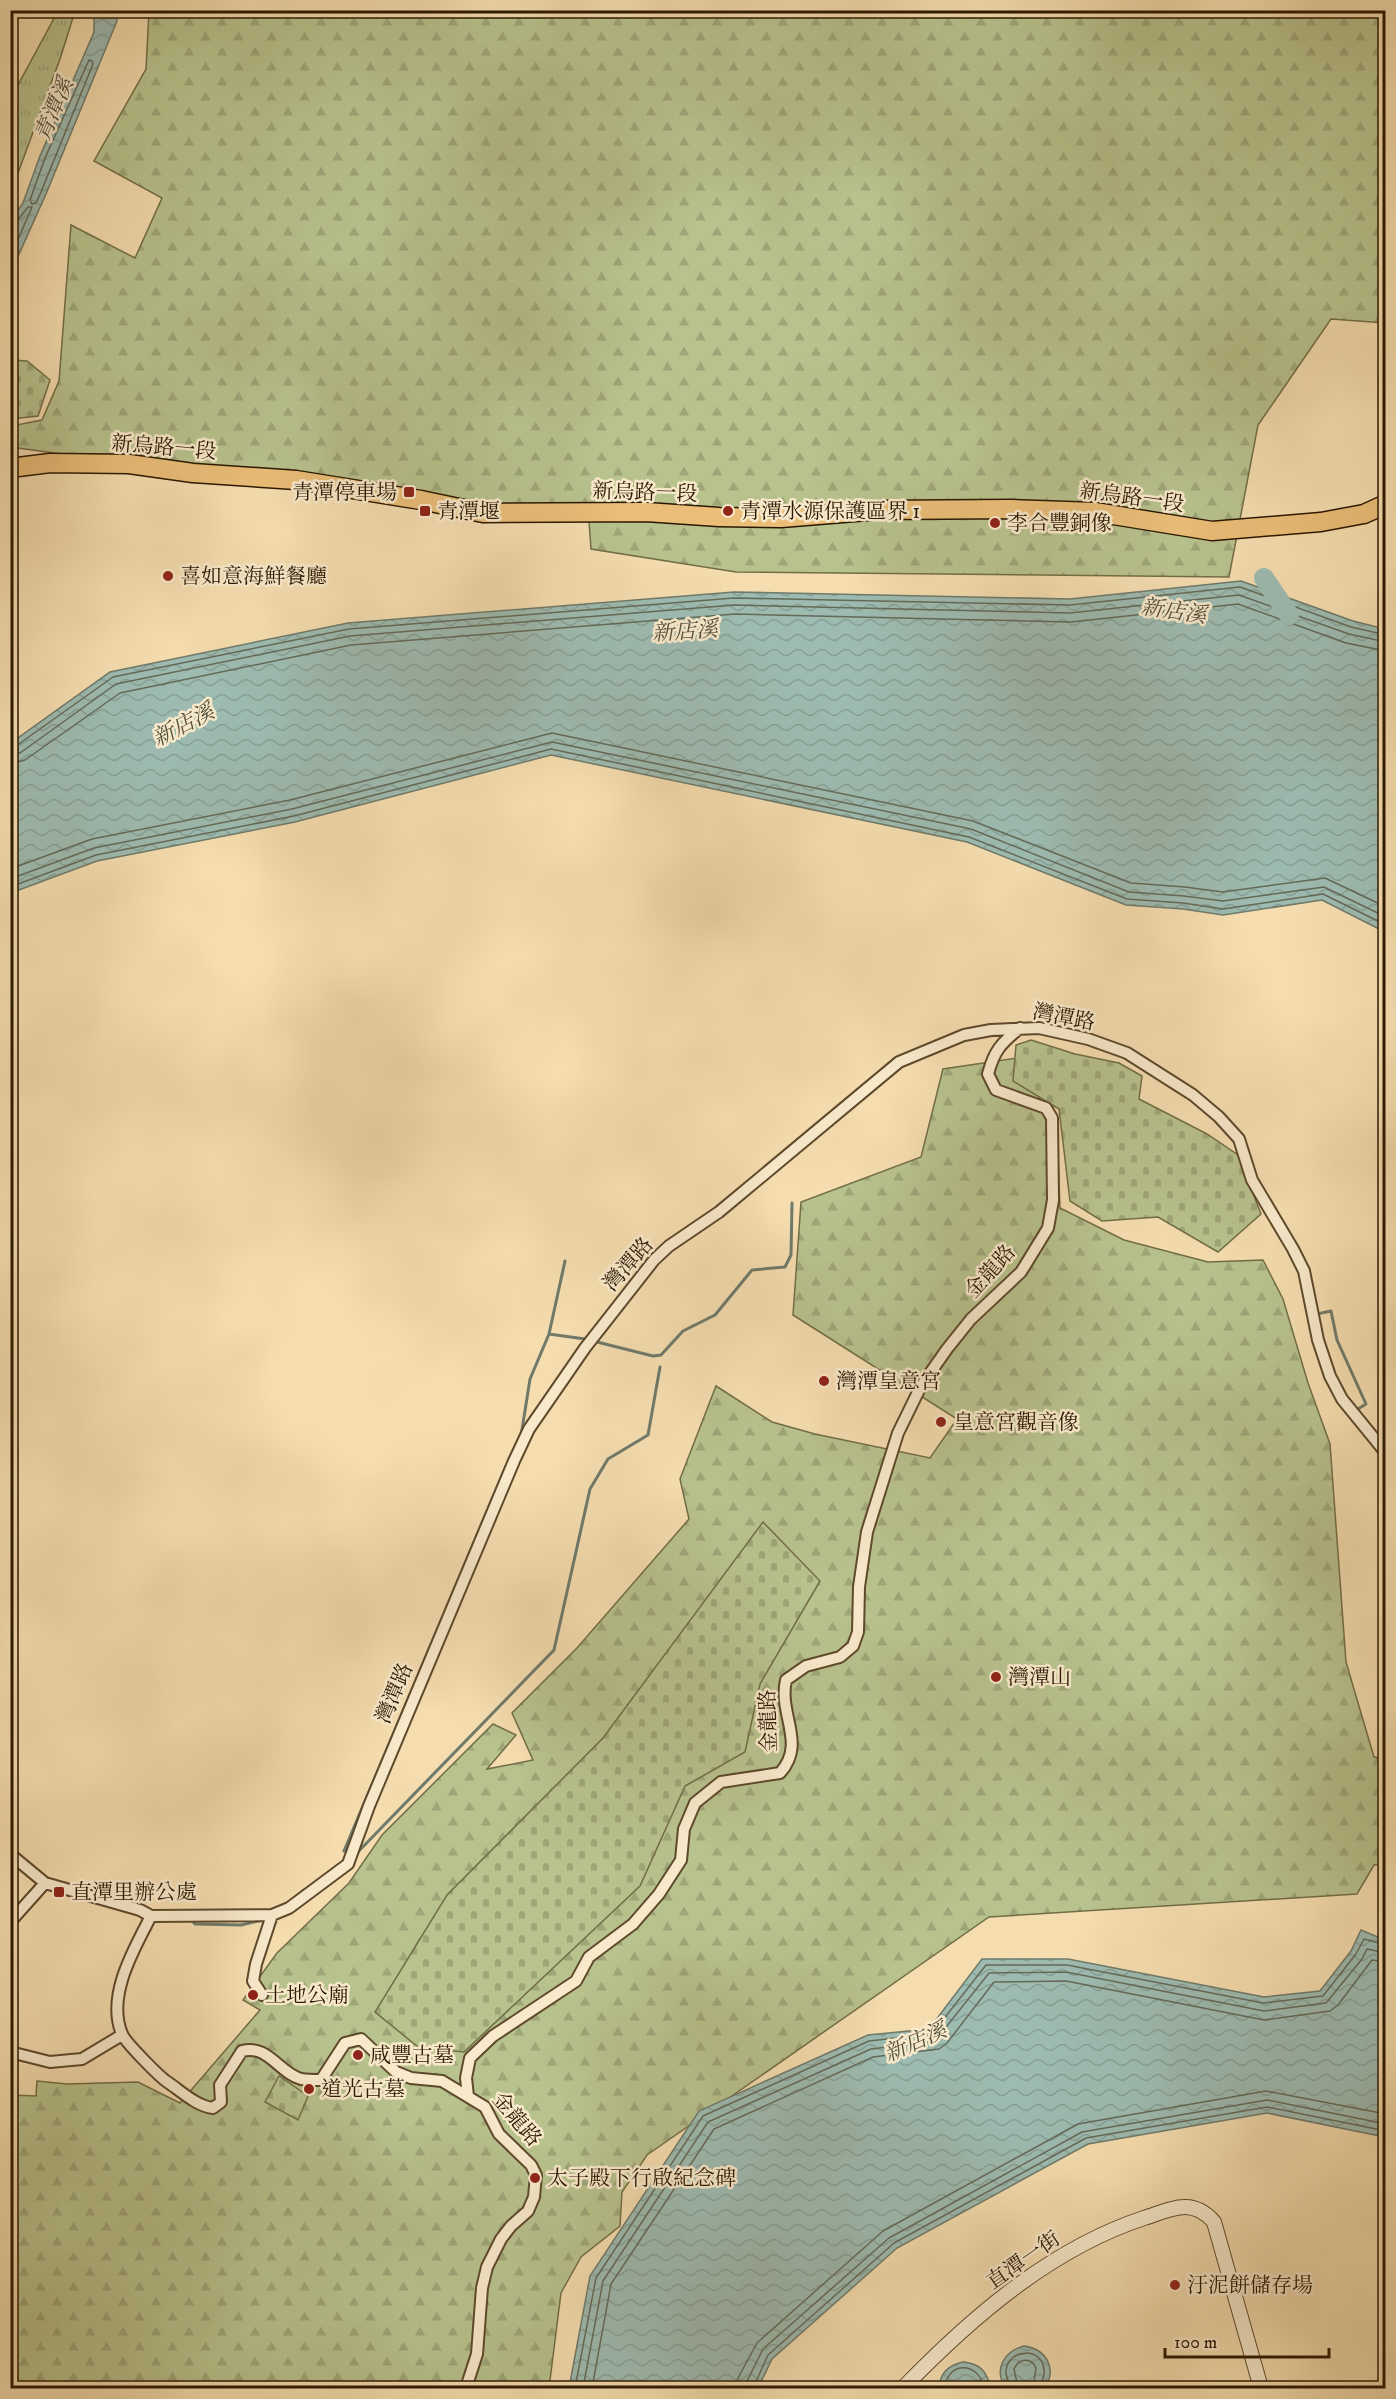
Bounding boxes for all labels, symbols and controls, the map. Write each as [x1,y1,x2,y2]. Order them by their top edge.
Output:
water label: 青潭溪 [29,72,80,145]
street label: 新烏路一段 [110,430,217,466]
street label: 新烏路一段 [592,478,698,508]
street label: 新烏路一段 [1078,478,1186,518]
place label: 青潭停車場 [292,480,397,506]
marker: 青潭停車場 [402,485,416,499]
place label: 青潭堰 [437,499,500,525]
place label: 青潭水源保護區界 1 [740,499,920,525]
marker: 青潭堰 [418,504,432,518]
marker: 青潭水源保護區界 1 [721,504,735,518]
place label: 李合豐銅像 [1007,511,1112,537]
marker: 李合豐銅像 [988,516,1002,530]
place label: 喜如意海鮮餐廳 [180,564,327,590]
marker: 喜如意海鮮餐廳 [161,569,175,583]
water label: 新店溪 [1139,594,1210,630]
water label: 新店溪 [651,616,721,647]
water label: 新店溪 [148,697,221,753]
street label: 灣潭路 [1030,999,1097,1037]
street label: 灣潭路 [598,1232,659,1297]
street label: 金龍路 [960,1240,1021,1304]
place label: 灣潭皇意宮 [836,1369,941,1395]
marker: 灣潭皇意宮 [817,1374,831,1388]
place label: 皇意宮觀音像 [953,1410,1079,1436]
marker: 皇意宮觀音像 [934,1415,948,1429]
street label: 灣潭路 [371,1659,419,1727]
place label: 灣潭山 [1008,1665,1071,1691]
marker: 灣潭山 [989,1670,1003,1684]
street label: 金龍路 [755,1689,783,1753]
place label: 直潭里辦公處 [71,1880,197,1906]
marker: 直潭里辦公處 [52,1885,66,1899]
place label: 土地公廟 [265,1983,349,2009]
marker: 土地公廟 [246,1988,260,2002]
water label: 新店溪 [880,2016,953,2068]
place label: 咸豐古墓 [370,2043,454,2069]
marker: 咸豐古墓 [351,2048,365,2062]
place label: 道光古墓 [321,2077,405,2103]
marker: 道光古墓 [302,2082,316,2096]
street label: 金龍路 [486,2087,546,2152]
place label: 太子殿下行啟紀念碑 [547,2166,736,2192]
marker: 太子殿下行啟紀念碑 [528,2171,542,2185]
street label: 直潭一街 [982,2226,1065,2296]
place label: 汙泥餅儲存場 [1187,2273,1313,2299]
marker: 汙泥餅儲存場 [1168,2278,1182,2292]
scale bar [1165,2321,1328,2359]
text: 100 m [1174,2332,1217,2354]

